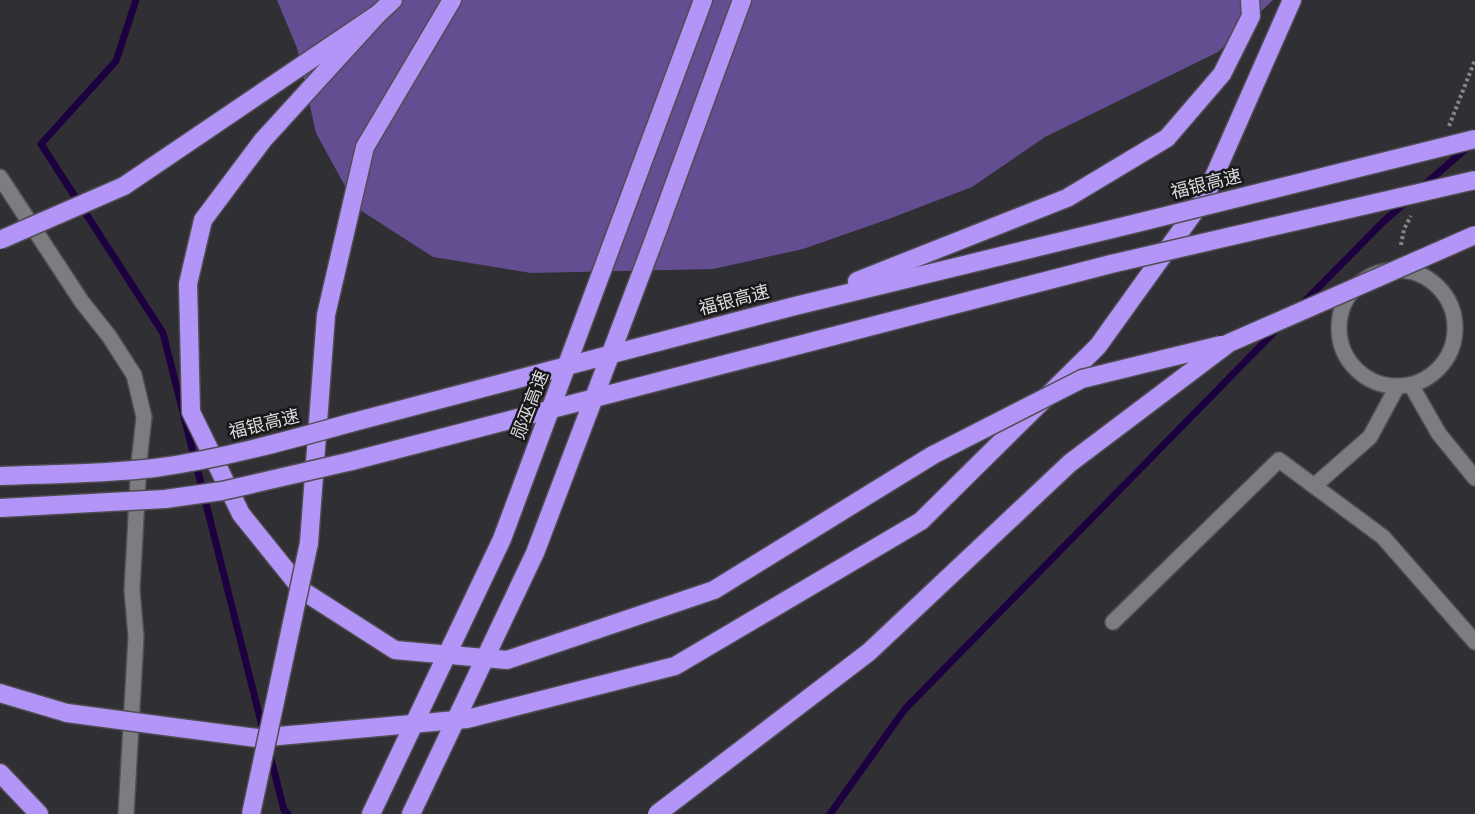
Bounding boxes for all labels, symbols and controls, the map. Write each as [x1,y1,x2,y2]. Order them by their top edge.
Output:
street label: 福银高速 [1168,163,1244,205]
street label: 福银高速 [696,278,772,322]
street label: 郧巫高速 [505,367,555,443]
street label: 福银高速 [226,403,302,445]

